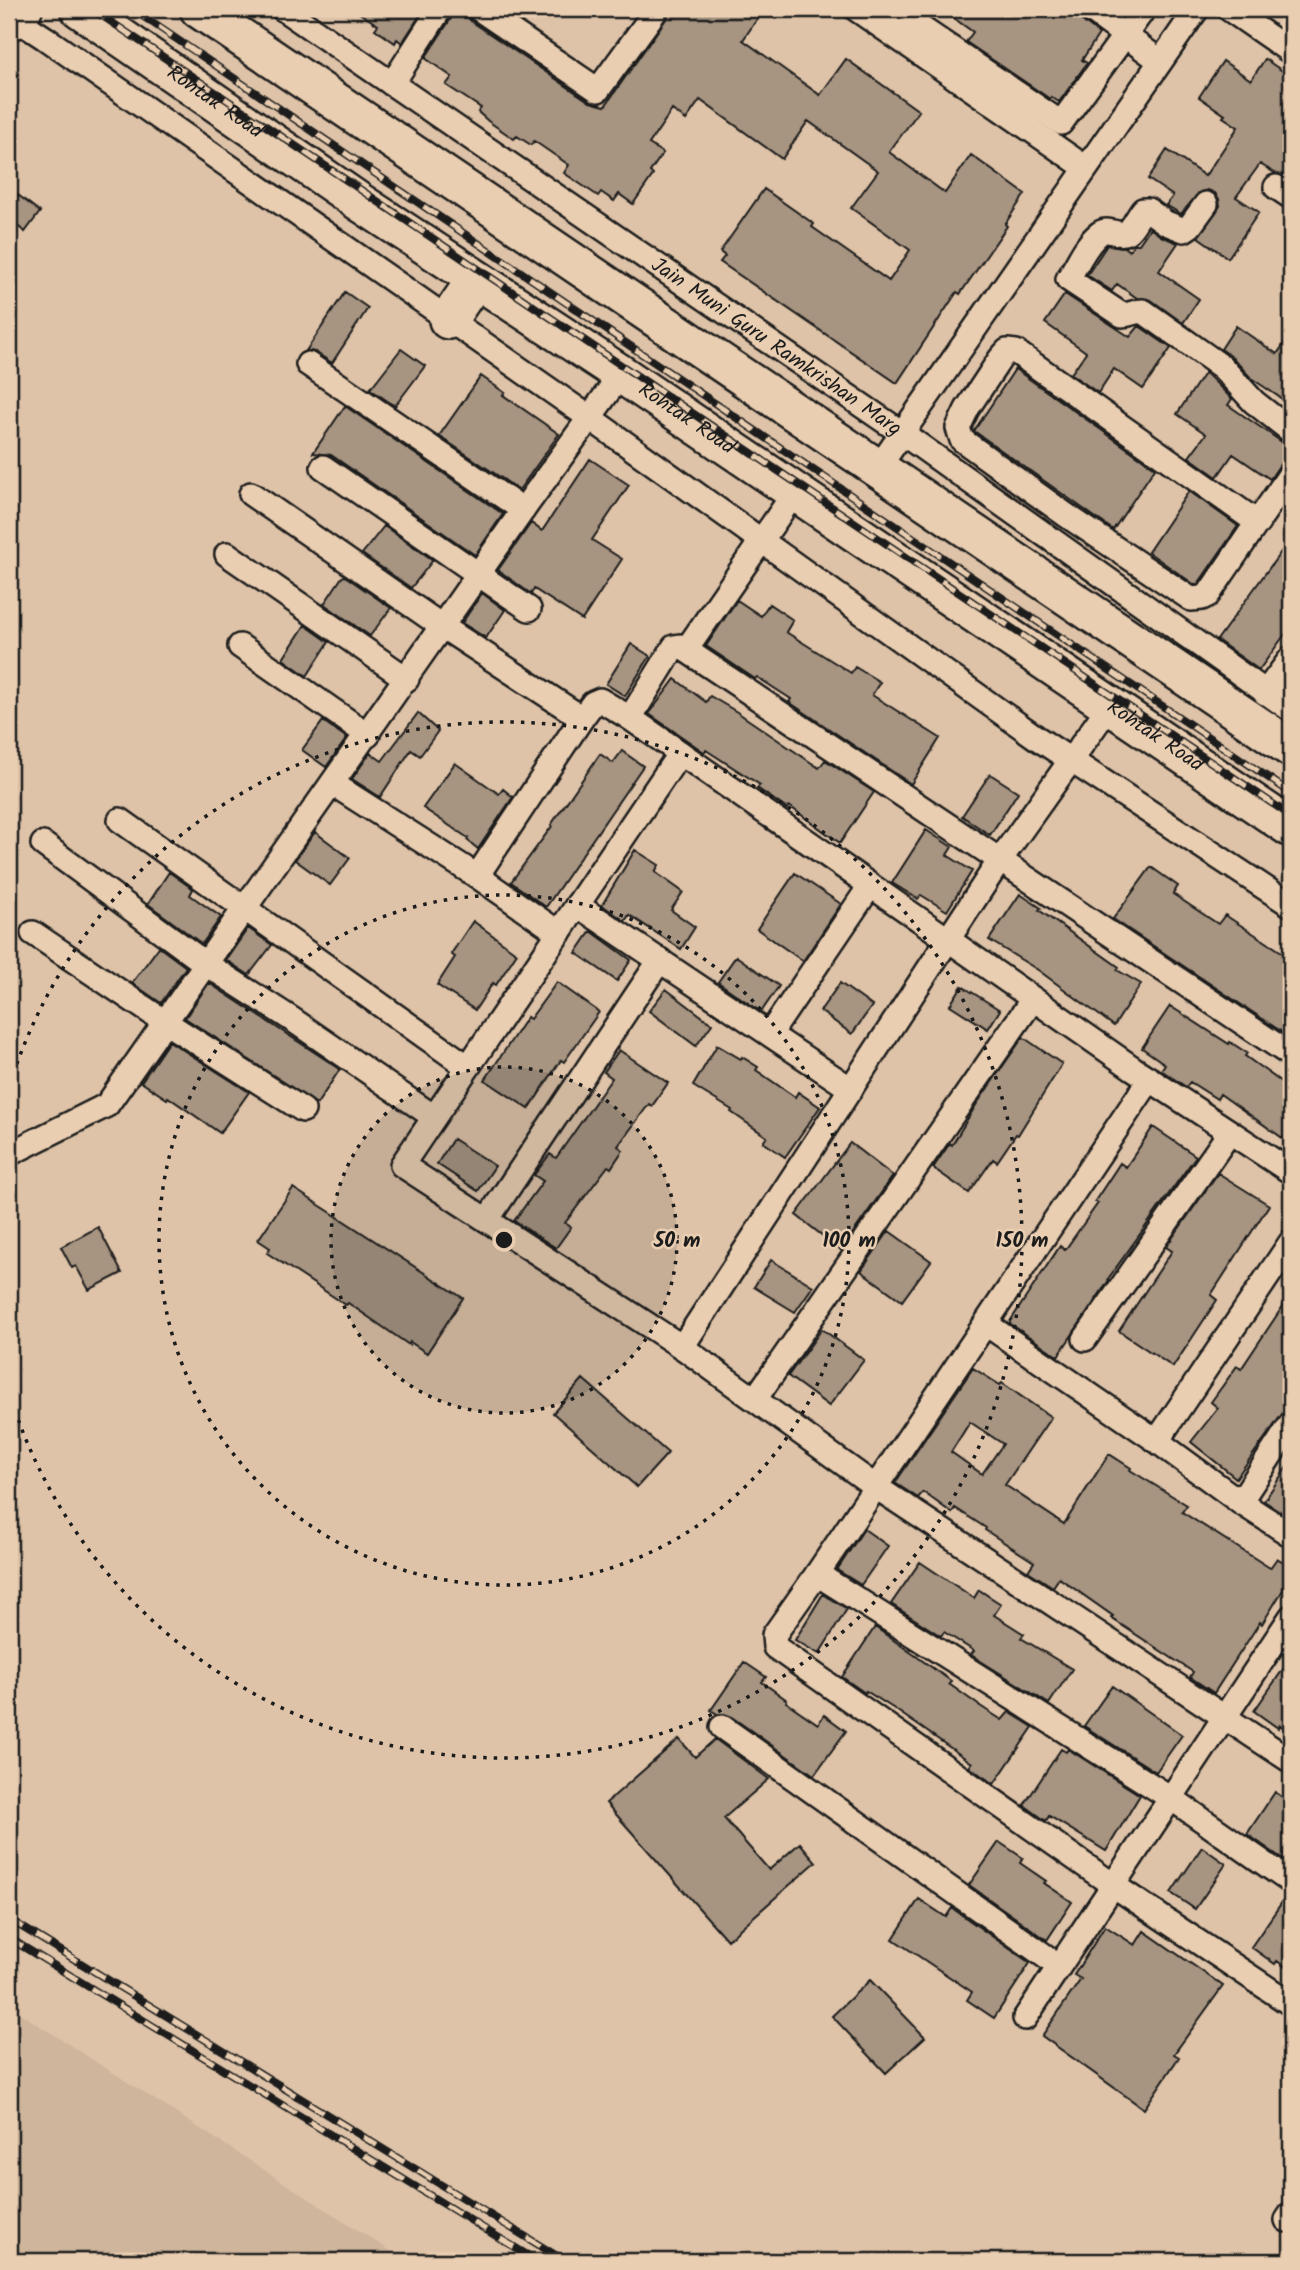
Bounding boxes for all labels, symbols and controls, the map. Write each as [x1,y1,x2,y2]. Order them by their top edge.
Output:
street label: Rohtak Road [160,57,271,148]
street label: Jain Muni Guru Ramkrishan Marg [644,249,909,445]
street label: Rohtak Road [631,374,742,464]
street label: Rohtak Road [1100,691,1211,781]
text: 50 m [653,1225,700,1258]
text: 100 m [822,1225,876,1258]
text: 150 m [995,1225,1049,1258]
centre of rings [492,1228,516,1252]

